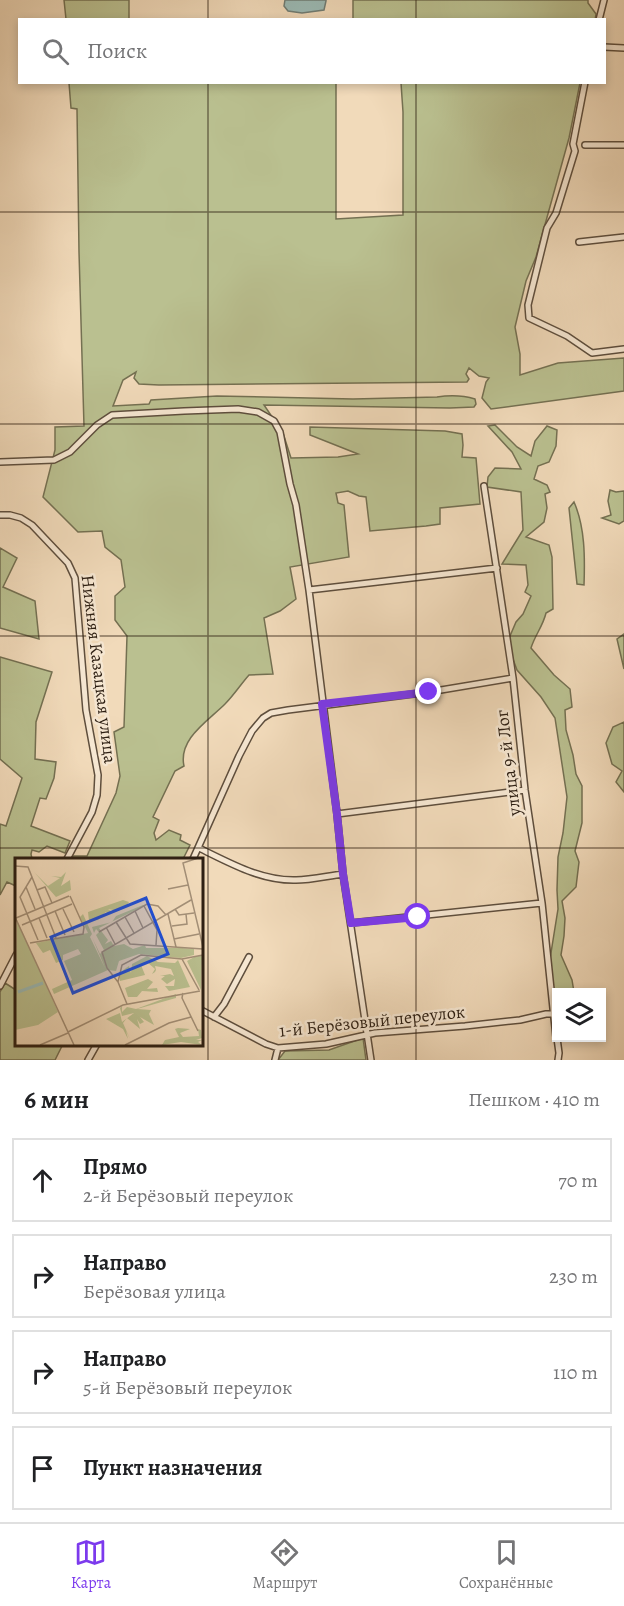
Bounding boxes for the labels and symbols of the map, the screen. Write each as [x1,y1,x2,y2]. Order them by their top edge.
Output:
street label: Нижняя Казацкая улица [76,573,123,765]
route end [415,678,441,704]
street label: улица 9-й Лог [490,708,527,818]
inset map [15,858,202,1045]
route start [404,903,430,929]
street label: 1-й Берёзовый переулок [278,999,466,1043]

